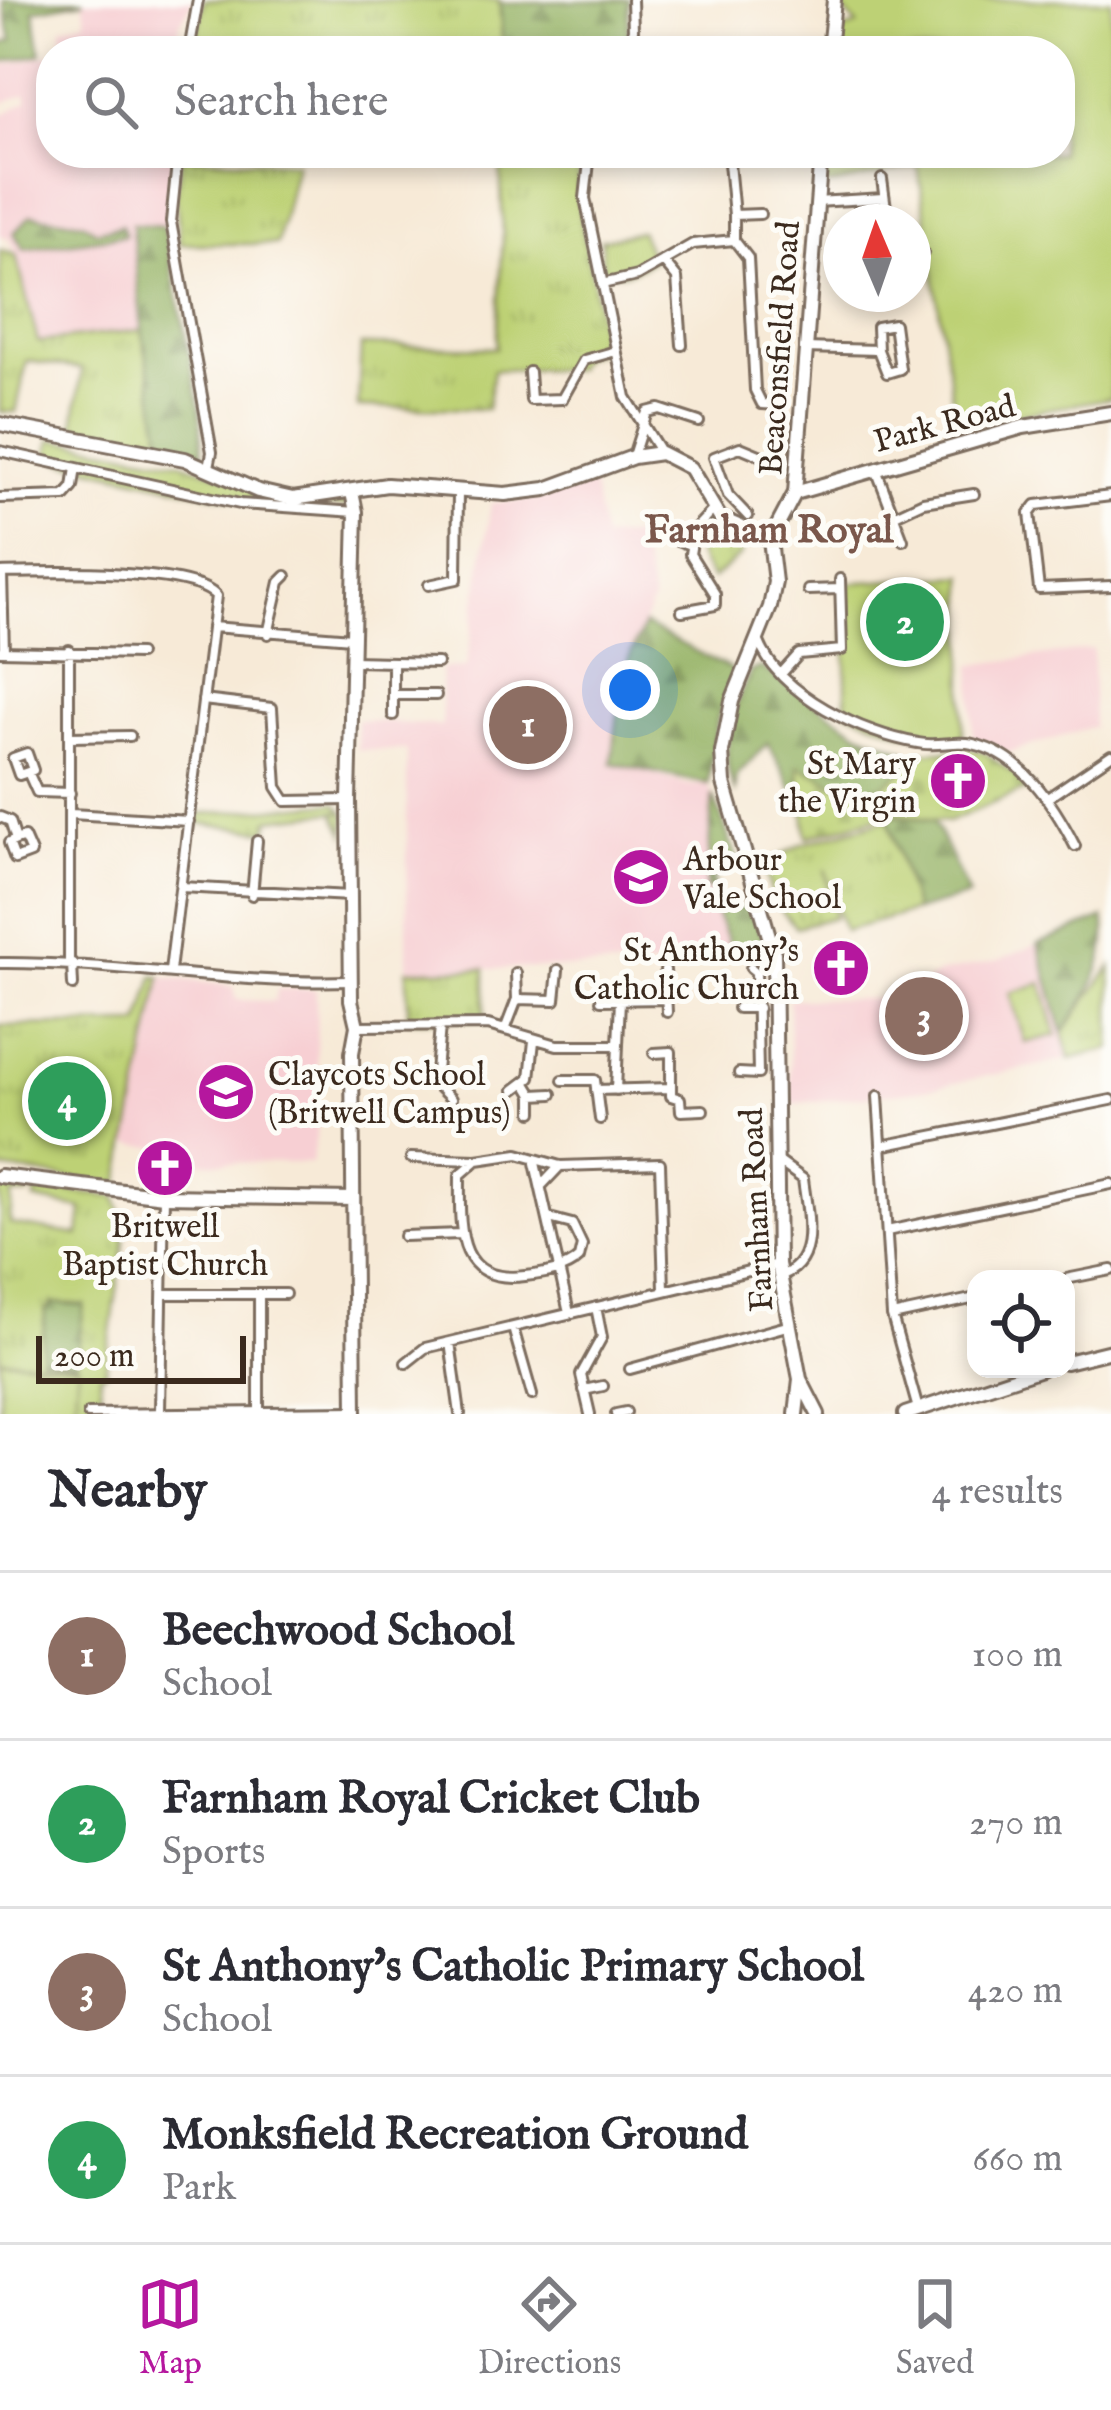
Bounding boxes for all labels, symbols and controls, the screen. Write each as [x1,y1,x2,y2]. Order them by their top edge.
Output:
search box [36,36,1075,168]
icon: search [78,69,144,135]
text: Search here [174,74,388,131]
north arrow [823,204,931,312]
street label: Beaconsfield Road [751,219,811,477]
street label: Park Road [870,386,1020,464]
district label: Farnham Royal [645,507,895,556]
pin: 2 [866,577,944,667]
your location [600,660,660,720]
pin: 1 [489,680,567,770]
place label: St Mary the Virgin [778,744,917,824]
church icon: St Mary the Virgin [927,750,989,812]
place label: Arbour Vale School [682,840,841,920]
school or university icon: Arbour Vale School [610,846,672,908]
place label: St Anthony's Catholic Church [574,931,799,1011]
church icon: St Anthony's Catholic Church [810,937,872,999]
pin: 3 [885,971,963,1061]
place label: Claycots School (Britwell Campus) [268,1055,511,1135]
pin: 4 [28,1056,106,1146]
school or university icon: Claycots School (Britwell Campus) [195,1061,257,1123]
street label: Farnham Road [732,1107,784,1313]
church icon: Britwell Baptist Church [134,1137,196,1199]
place label: Britwell Baptist Church [62,1207,269,1287]
map controls [967,1270,1075,1378]
button: locate [967,1270,1075,1378]
scale bar [36,1330,246,1383]
text: 200 m [54,1336,135,1378]
text: Nearby [48,1460,207,1525]
text: 4 results [931,1468,1063,1517]
text: Beechwood School [162,1603,514,1660]
text: 1 [80,1631,94,1680]
text: 100 m [972,1631,1063,1680]
text: School [162,1660,272,1709]
text: Farnham Royal Cricket Club [162,1771,700,1828]
text: 2 [78,1799,96,1848]
text: 270 m [969,1799,1063,1848]
text: Sports [162,1828,265,1877]
text: St Anthony's Catholic Primary School [162,1939,864,1996]
text: 3 [80,1967,94,2016]
text: 420 m [968,1967,1063,2016]
text: School [162,1996,272,2045]
text: Monksfield Recreation Ground [162,2107,748,2164]
text: 4 [77,2135,97,2184]
text: 660 m [972,2135,1063,2184]
text: Park [162,2164,236,2213]
tab: Map [137,2271,203,2385]
tab: Directions [478,2271,621,2385]
tab: Saved [896,2271,974,2385]

